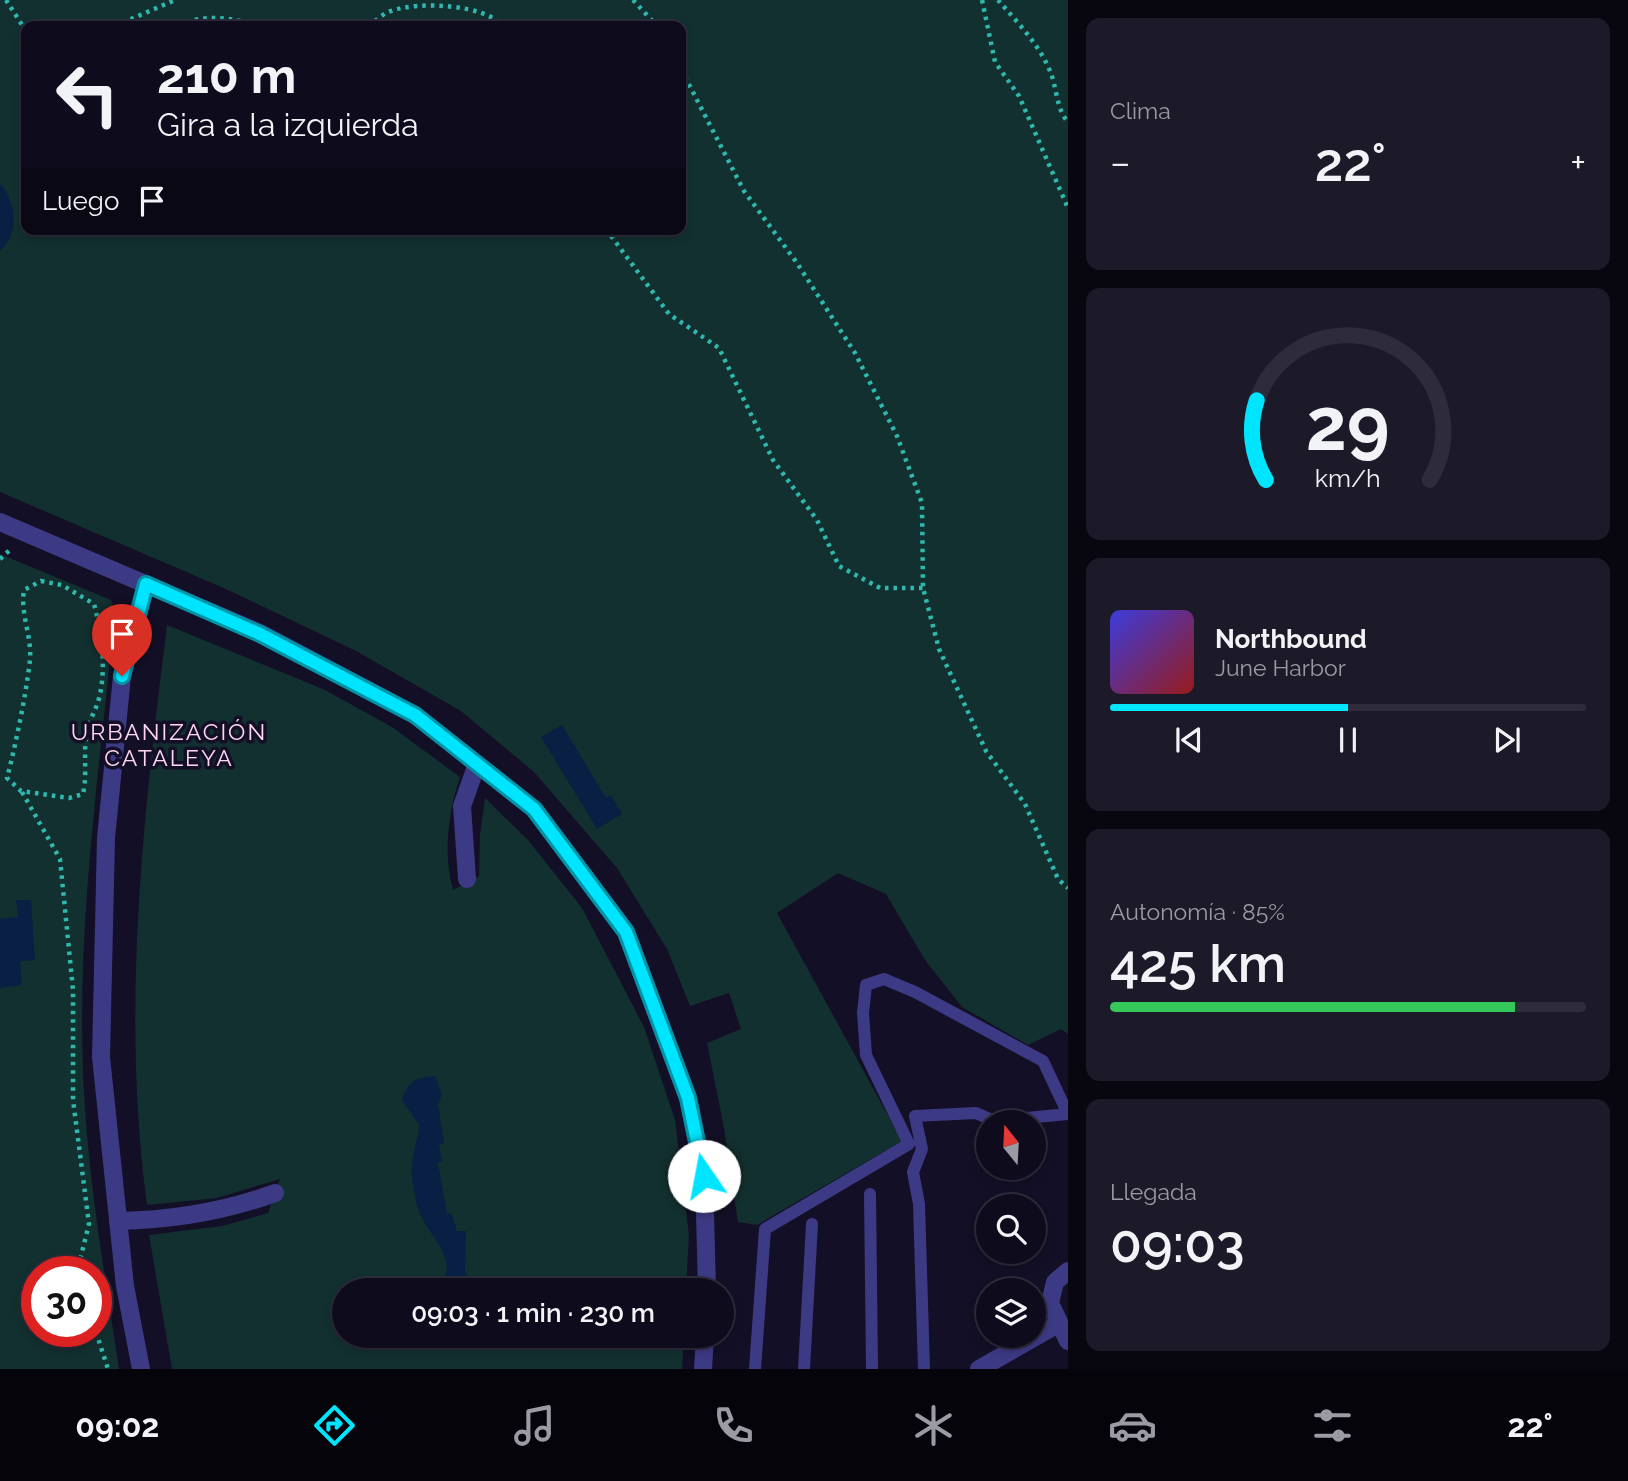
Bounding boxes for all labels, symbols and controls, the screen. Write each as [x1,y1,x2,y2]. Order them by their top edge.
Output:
text: 210 m [157,47,296,104]
icon: left [42,49,133,140]
text: Clima [1110,97,1171,124]
text: Gira a la izquierda [157,106,419,143]
text: 22° [1315,132,1386,193]
text: − [1110,140,1130,185]
text: + [1570,140,1586,185]
icon: arrive [133,182,171,220]
text: Luego [42,186,119,216]
text: 29 [1306,383,1390,468]
text: km/h [1315,463,1381,493]
pin [92,604,152,676]
icon: arrive [103,615,141,653]
text: Northbound [1215,624,1367,654]
text: June Harbor [1215,654,1346,681]
district label: URBANIZACIÓN CATALEYA [71,718,267,771]
icon: previous [1170,721,1208,759]
icon: pause [1329,721,1367,759]
icon: next [1488,721,1526,759]
text: Autonomía · 85% [1110,898,1285,925]
text: 425 km [1110,933,1286,994]
north arrow [976,1110,1046,1180]
map controls [976,1110,1046,1348]
position arrow [667,1139,741,1213]
text: Llegada [1110,1178,1197,1205]
button: search [976,1194,1046,1264]
text: 09:03 [1110,1213,1245,1274]
speed limit sign: 30 [21,1256,112,1347]
button: layers [976,1278,1046,1348]
text: 09:03 · 1 min · 230 m [411,1298,655,1328]
icon: directions [310,1401,359,1450]
icon: music [510,1401,559,1450]
icon: phone [709,1401,758,1450]
icon: climate [909,1401,958,1450]
icon: car [1108,1401,1157,1450]
icon: filters [1308,1401,1357,1450]
text: 09:02 [75,1407,159,1444]
text: 22° [1508,1407,1553,1444]

